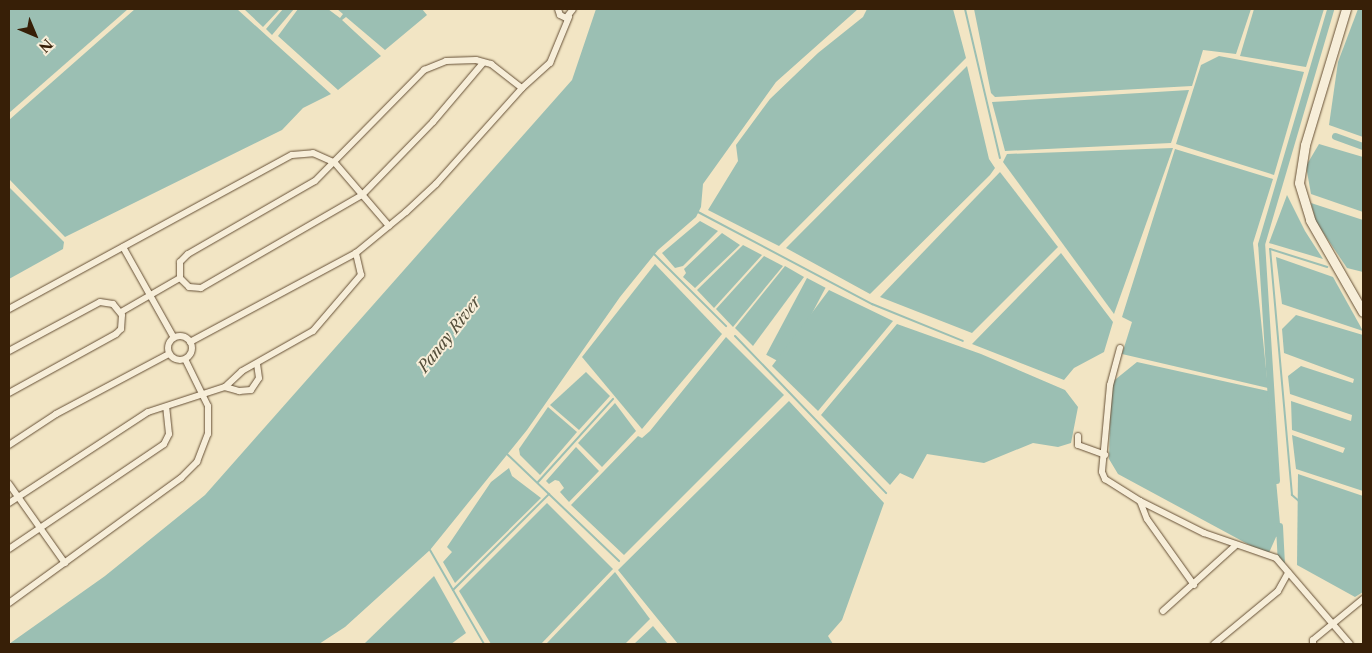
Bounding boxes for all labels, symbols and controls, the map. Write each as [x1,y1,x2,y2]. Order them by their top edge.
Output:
north arrow [10,10,60,60]
text: N [35,35,56,56]
water label: Panay River [413,292,485,376]

